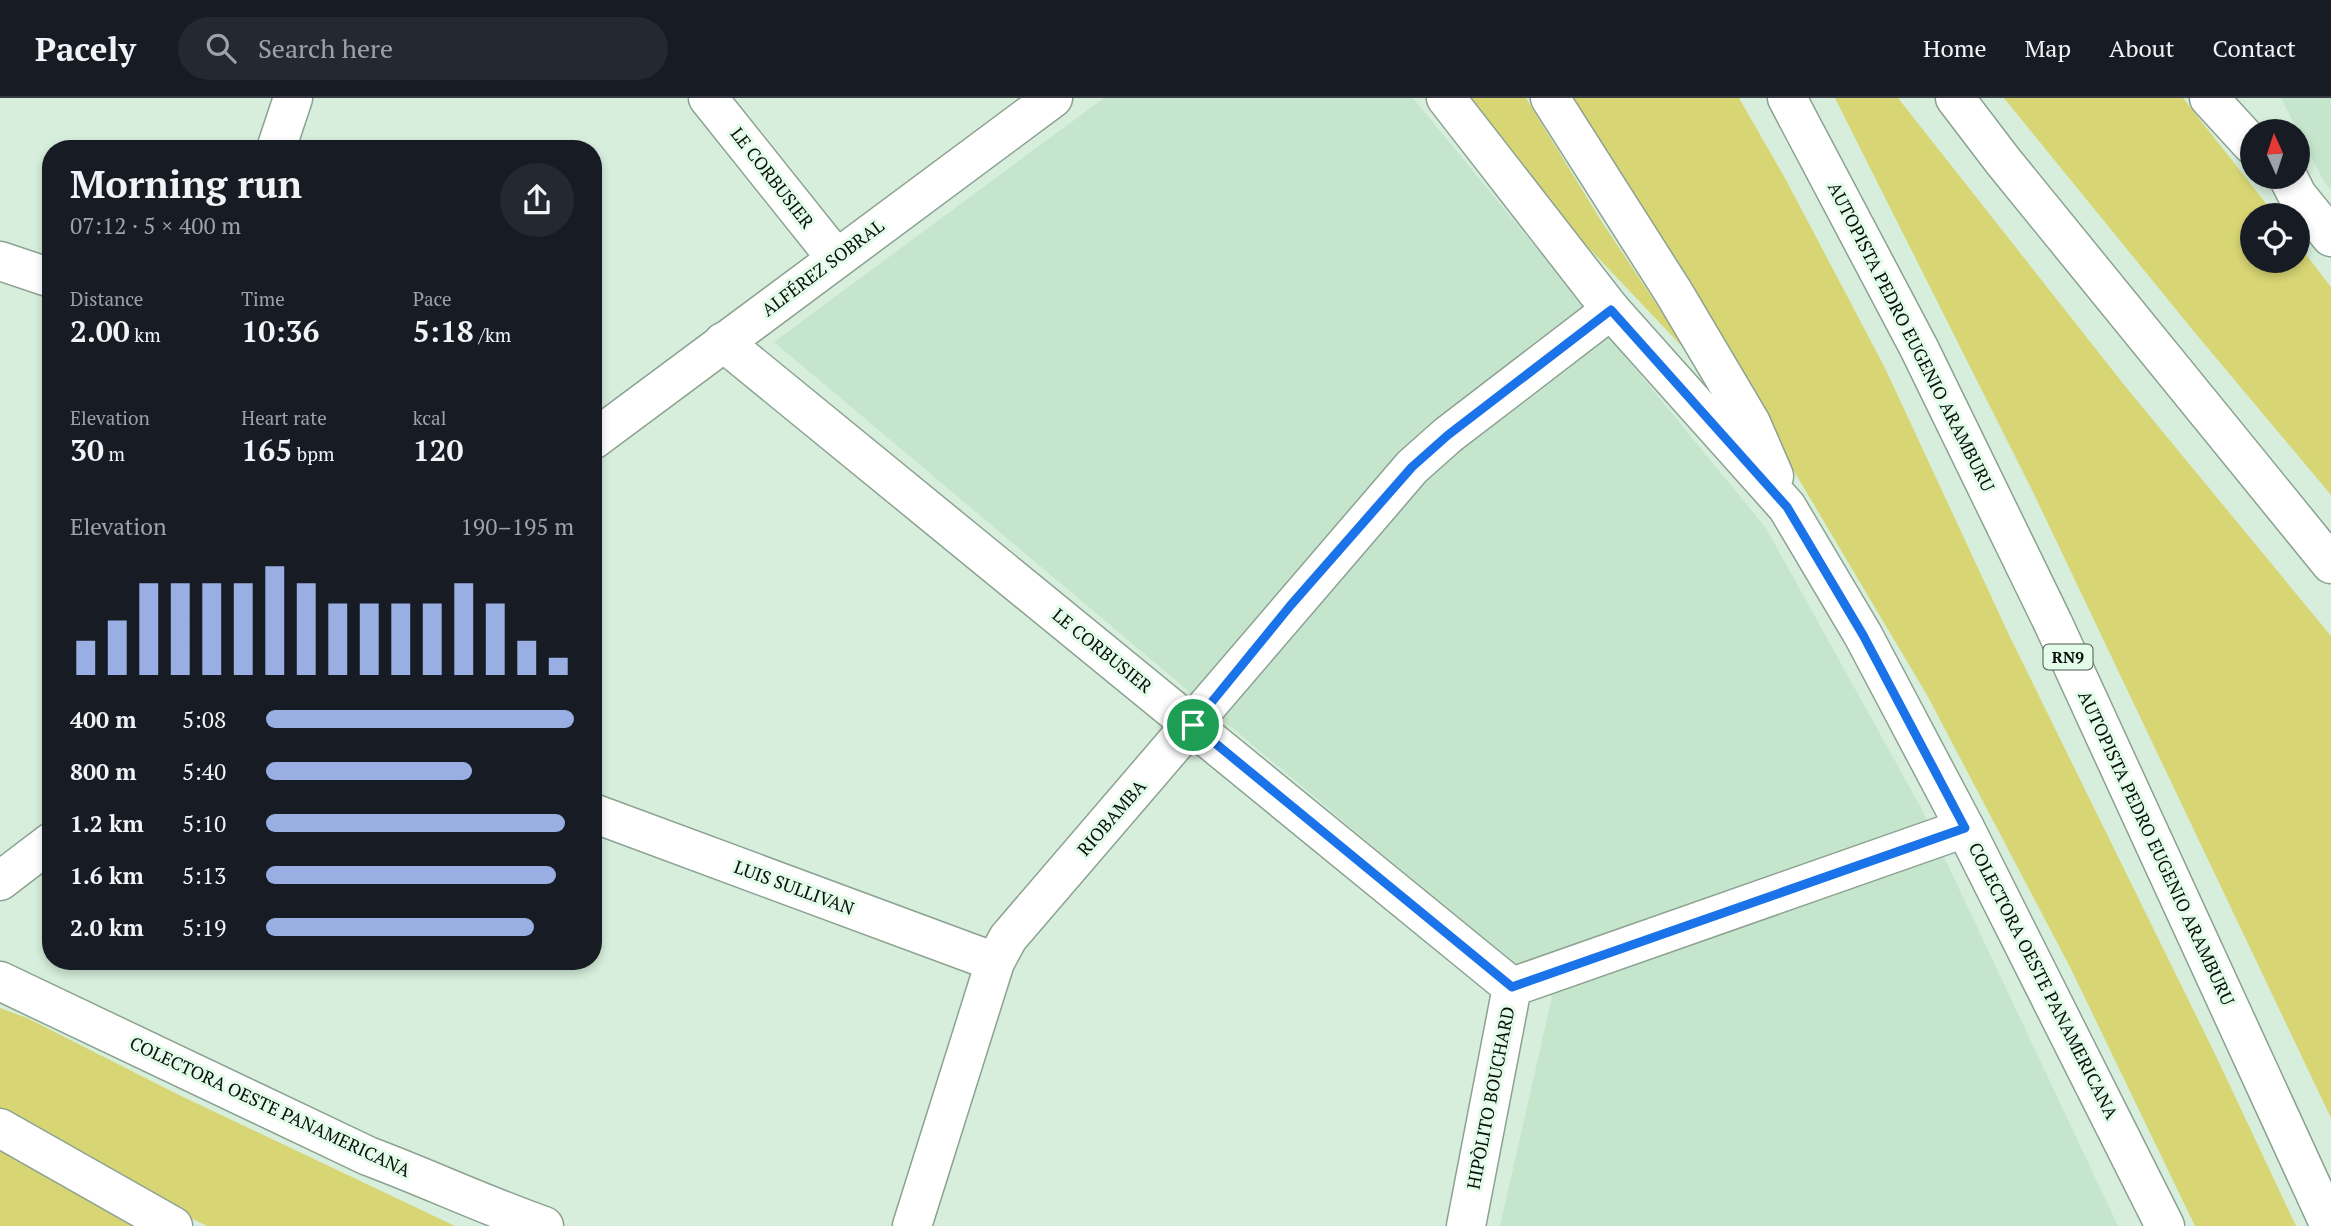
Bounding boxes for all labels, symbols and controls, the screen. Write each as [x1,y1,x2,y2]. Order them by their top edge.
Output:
search box [178,17,668,80]
text: Pacely [35,27,136,70]
icon: search [202,29,240,67]
text: Search here [258,31,393,65]
text: Home [1923,32,1987,64]
text: Map [2025,32,2071,64]
text: About [2109,32,2175,64]
text: Contact [2213,32,2296,64]
north arrow [2240,119,2310,189]
map controls [2240,119,2310,273]
street label: LE CORBUSIER [726,122,820,233]
text: Morning run [70,159,302,209]
button: share [500,163,574,237]
street label: AUTOPISTA PEDRO EUGENIO ARAMBURU [1823,178,2001,495]
button: locate [2240,203,2310,273]
text: 07:12 · 5 × 400 m [70,210,241,241]
street label: ALFÉREZ SOBRAL [756,213,889,321]
text: Distance [70,286,143,311]
text: Time [241,286,285,311]
text: Pace [413,286,452,311]
text: 2.00 [70,311,130,351]
text: 10:36 [241,311,319,351]
text: 5:18 [413,311,474,351]
text: km [130,322,161,347]
text: /km [474,322,511,347]
text: Elevation [70,405,150,430]
text: Heart rate [241,405,327,430]
text: kcal [413,405,446,430]
text: 30 [70,430,104,470]
text: 165 [241,430,292,470]
text: 120 [413,430,464,470]
text: m [104,441,125,466]
text: bpm [292,441,334,466]
text: Elevation [70,511,167,542]
text: 190–195 m [461,511,574,542]
street label: LE CORBUSIER [1048,603,1158,698]
road number: RN9 [2044,644,2092,670]
street label: AUTOPISTA PEDRO EUGENIO ARAMBURU [2073,686,2241,1009]
pin [1163,695,1223,755]
text: 400 m [70,704,136,735]
text: 5:08 [182,704,226,735]
icon: arrive [1174,706,1212,744]
text: 800 m [70,756,136,787]
text: 5:40 [182,756,226,787]
street label: RIOBAMBA [1072,774,1151,860]
text: 1.2 km [70,808,144,839]
text: 5:10 [182,808,226,839]
street label: COLECTORA OESTE PANAMERICANA [1963,838,2125,1123]
street label: LUIS SULLIVAN [731,854,858,920]
text: 1.6 km [70,860,144,891]
text: 5:13 [182,860,226,891]
text: 2.0 km [70,912,144,943]
text: 5:19 [182,912,226,943]
street label: HIPÒLITO BOUCHARD [1461,1004,1519,1191]
street label: COLECTORA OESTE PANAMERICANA [126,1030,415,1182]

